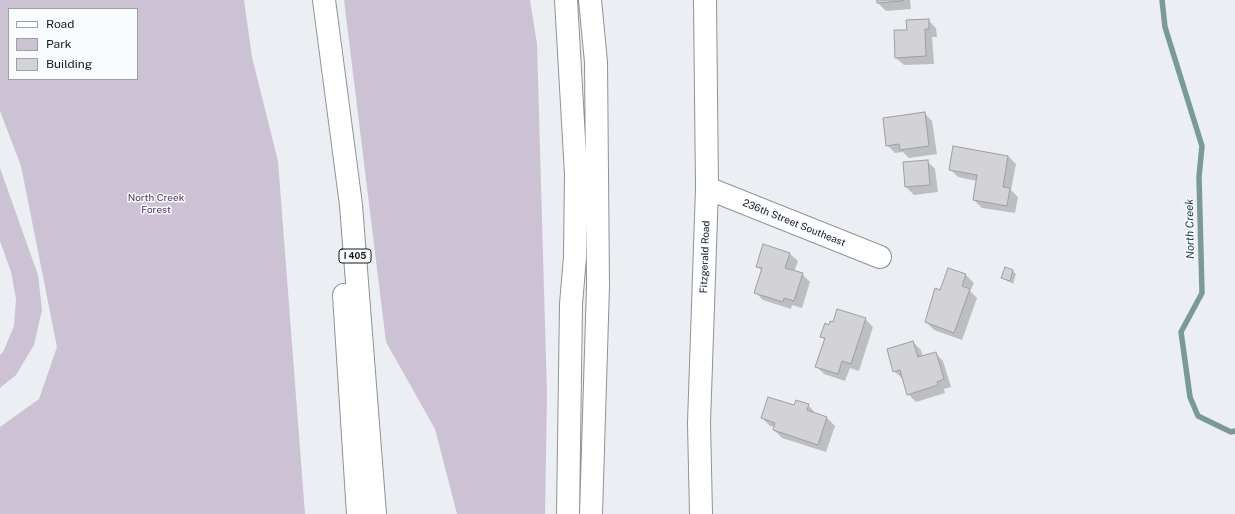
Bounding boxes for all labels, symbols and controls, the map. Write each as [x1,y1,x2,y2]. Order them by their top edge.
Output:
legend [8,8,138,80]
text: Road [46,17,74,31]
text: Park [46,37,72,51]
text: Building [46,57,92,71]
park label: North Creek Forest [128,192,184,216]
street label: 236th Street Southeast [741,197,847,249]
water label: North Creek [1183,199,1197,259]
street label: Fitzgerald Road [698,220,712,294]
road number: I 405 [339,249,371,263]

